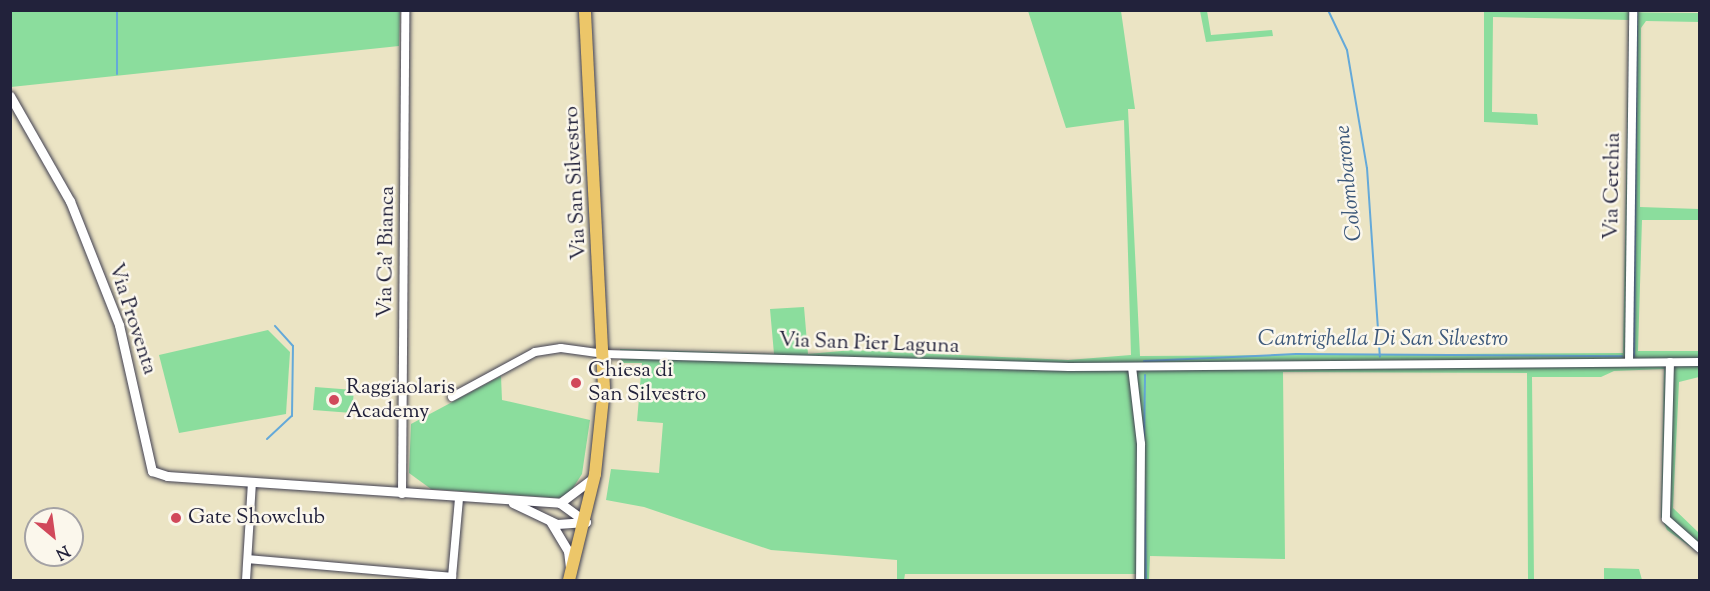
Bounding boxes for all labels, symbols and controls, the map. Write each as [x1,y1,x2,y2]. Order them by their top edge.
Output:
street label: Via San Silvestro [559,105,593,261]
water label: Colombarone [1331,124,1369,242]
street label: Via Cerchia [1599,132,1627,240]
street label: Via Ca' Bianca [373,186,401,318]
street label: Via Proventa [102,260,162,378]
street label: Via San Pier Laguna [778,328,960,360]
water label: Cantrighella Di San Silvestro [1258,328,1508,354]
place label: Chiesa di San Silvestro [588,358,706,408]
place label: Raggiaolaris Academy [346,375,455,425]
marker: Chiesa di San Silvestro [569,376,583,390]
marker: Raggiaolaris Academy [327,393,341,407]
place label: Gate Showclub [188,505,325,531]
north arrow [24,507,84,567]
marker: Gate Showclub [169,511,183,525]
text: N [51,538,73,565]

